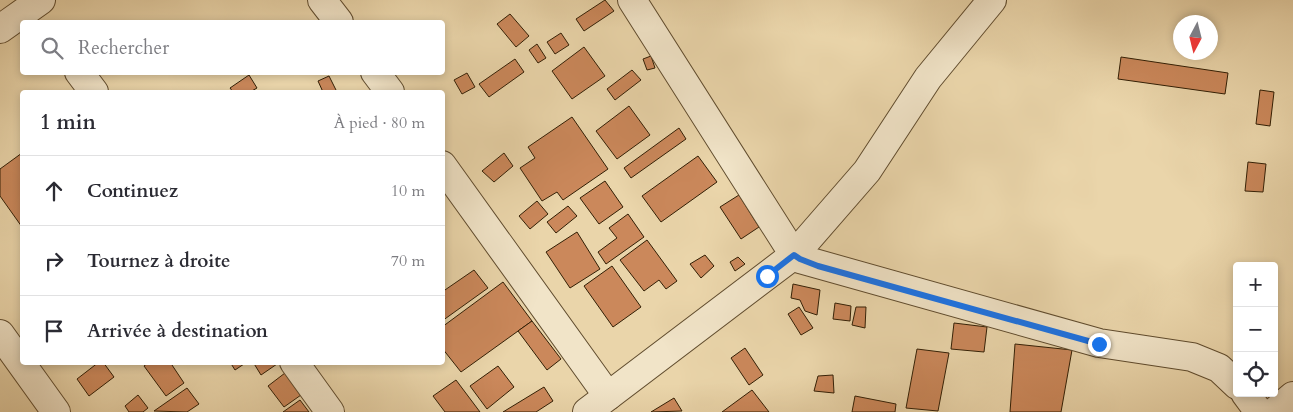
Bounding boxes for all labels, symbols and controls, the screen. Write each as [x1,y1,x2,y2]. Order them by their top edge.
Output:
north arrow [1173,15,1218,60]
search box [20,20,445,75]
icon: search [38,34,66,62]
text: Rechercher [78,35,169,61]
text: 1 min [40,108,96,137]
text: À pied · 80 m [334,112,425,134]
icon: ahead [40,177,68,205]
text: Continuez [87,178,178,204]
text: 10 m [391,180,425,202]
icon: right [40,247,68,275]
text: Tournez à droite [87,248,230,274]
text: 70 m [391,250,425,272]
map controls [1233,262,1278,397]
button: + [1233,262,1278,307]
route start [756,265,779,288]
button: − [1233,307,1278,352]
icon: arrive [40,317,68,345]
text: Arrivée à destination [87,318,268,344]
route end [1088,333,1111,356]
button: locate [1233,352,1278,397]

